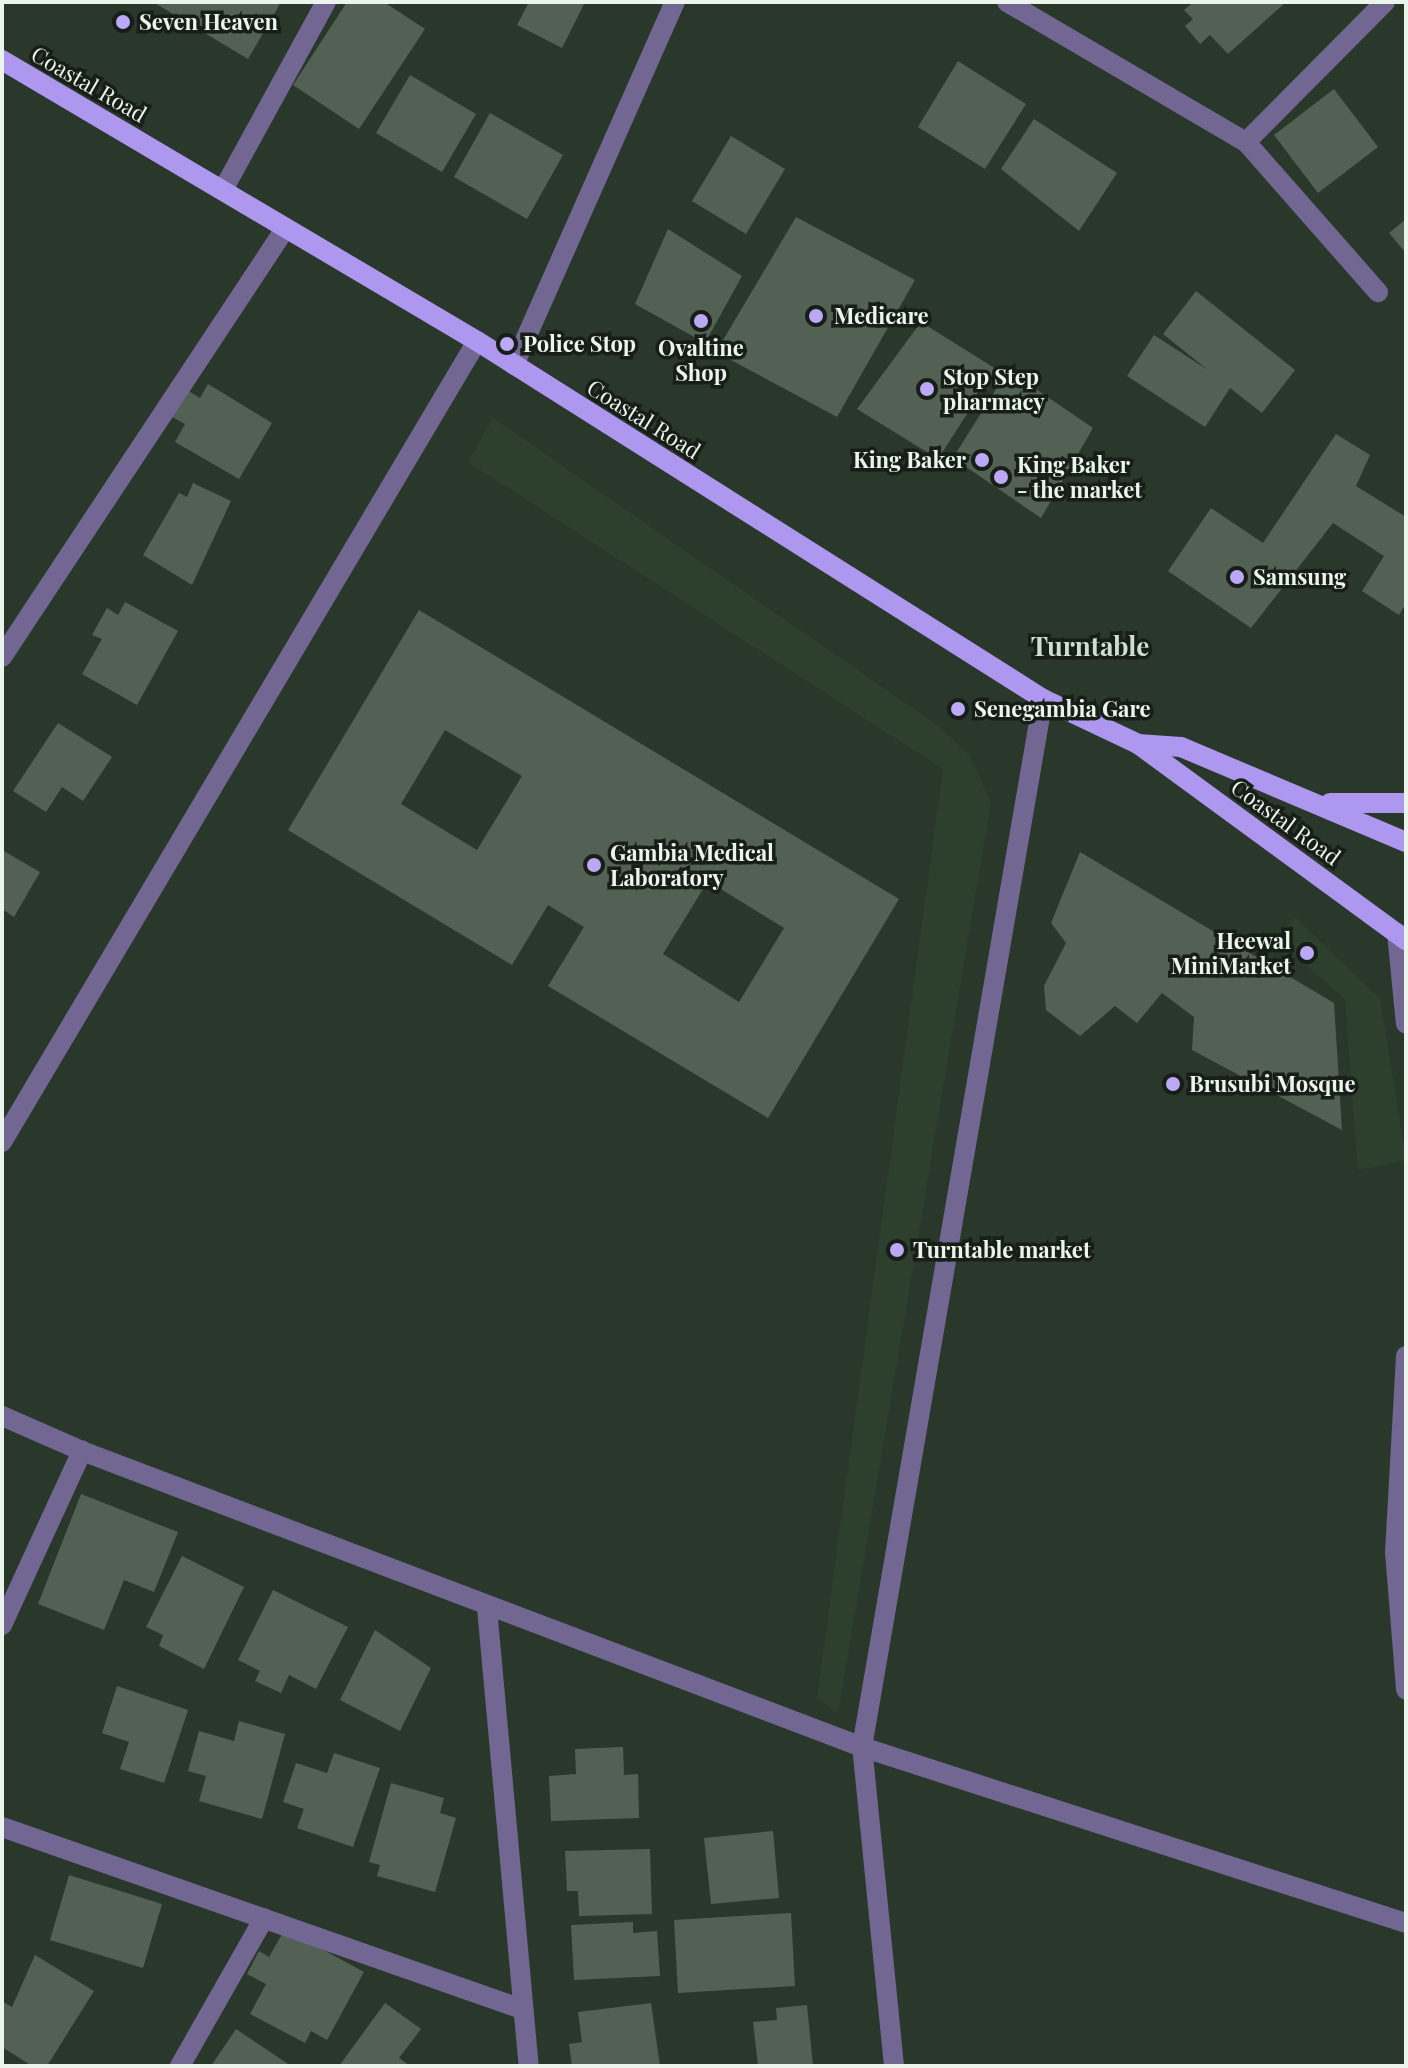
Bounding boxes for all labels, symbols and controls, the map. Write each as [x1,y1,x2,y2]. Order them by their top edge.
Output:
place label: Seven Heaven [139,9,278,35]
marker: Seven Heaven [114,13,132,31]
street label: Coastal Road [27,40,151,128]
place label: Medicare [834,303,929,329]
marker: Medicare [805,305,827,327]
marker: Ovaltine Shop [692,312,710,330]
place label: Police Stop [523,331,636,357]
place label: Ovaltine Shop [658,334,744,386]
marker: Police Stop [498,335,516,353]
place label: Stop Step pharmacy [943,363,1045,414]
street label: Coastal Road [582,374,706,464]
marker: Stop Step pharmacy [918,380,936,398]
place label: King Baker [853,447,966,473]
marker: King Baker [973,451,991,469]
place label: King Baker - the market [1017,451,1142,502]
marker: King Baker - the market [992,468,1010,486]
place label: Samsung [1253,564,1346,590]
marker: Samsung [1228,568,1246,586]
district label: Turntable [1031,630,1149,662]
place label: Senegambia Gare [974,696,1151,722]
marker: Senegambia Gare [949,700,967,718]
street label: Coastal Road [1226,774,1346,870]
place label: Gambia Medical Laboratory [610,839,774,890]
marker: Gambia Medical Laboratory [585,856,603,874]
place label: Heewal MiniMarket [1171,927,1291,978]
marker: Heewal MiniMarket [1298,944,1316,962]
place label: Brusubi Mosque [1189,1071,1356,1097]
marker: Brusubi Mosque [1164,1075,1182,1093]
place label: Turntable market [913,1237,1091,1263]
marker: Turntable market [888,1241,906,1259]

